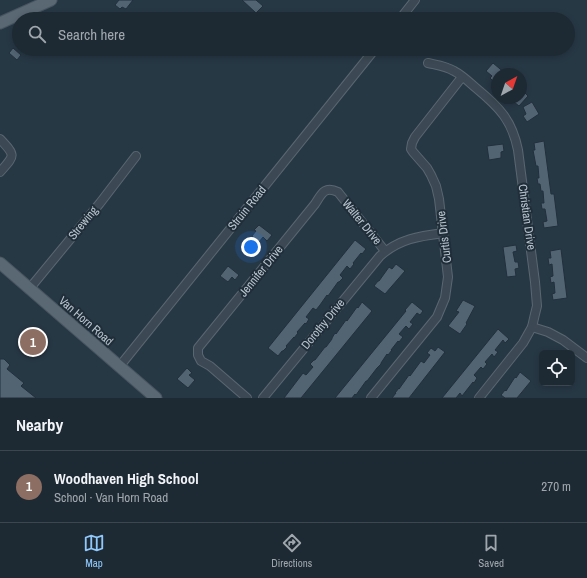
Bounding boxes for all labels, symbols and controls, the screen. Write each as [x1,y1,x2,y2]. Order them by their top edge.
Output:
search box [12,12,575,56]
icon: search [26,23,48,45]
text: Search here [58,24,125,45]
north arrow [491,68,527,104]
street label: Struin Road [224,183,270,233]
street label: Christian Drive [514,183,540,251]
street label: Walter Drive [339,196,385,248]
street label: Strewing [65,202,102,243]
street label: Curtis Drive [433,210,455,264]
your location [241,237,261,257]
street label: Jennifer Drive [235,242,287,300]
street label: Van Horn Road [55,293,117,349]
street label: Dorothy Drive [298,295,348,353]
pin: 1 [20,327,46,357]
map controls [539,350,575,386]
button: locate [539,350,575,386]
text: Nearby [16,413,63,436]
text: Woodhaven High School [54,468,199,489]
text: 1 [26,478,32,495]
text: 270 m [541,478,571,495]
text: School · Van Horn Road [54,489,168,506]
tab: Map [83,532,105,570]
tab: Directions [271,532,312,570]
tab: Saved [478,532,504,570]

